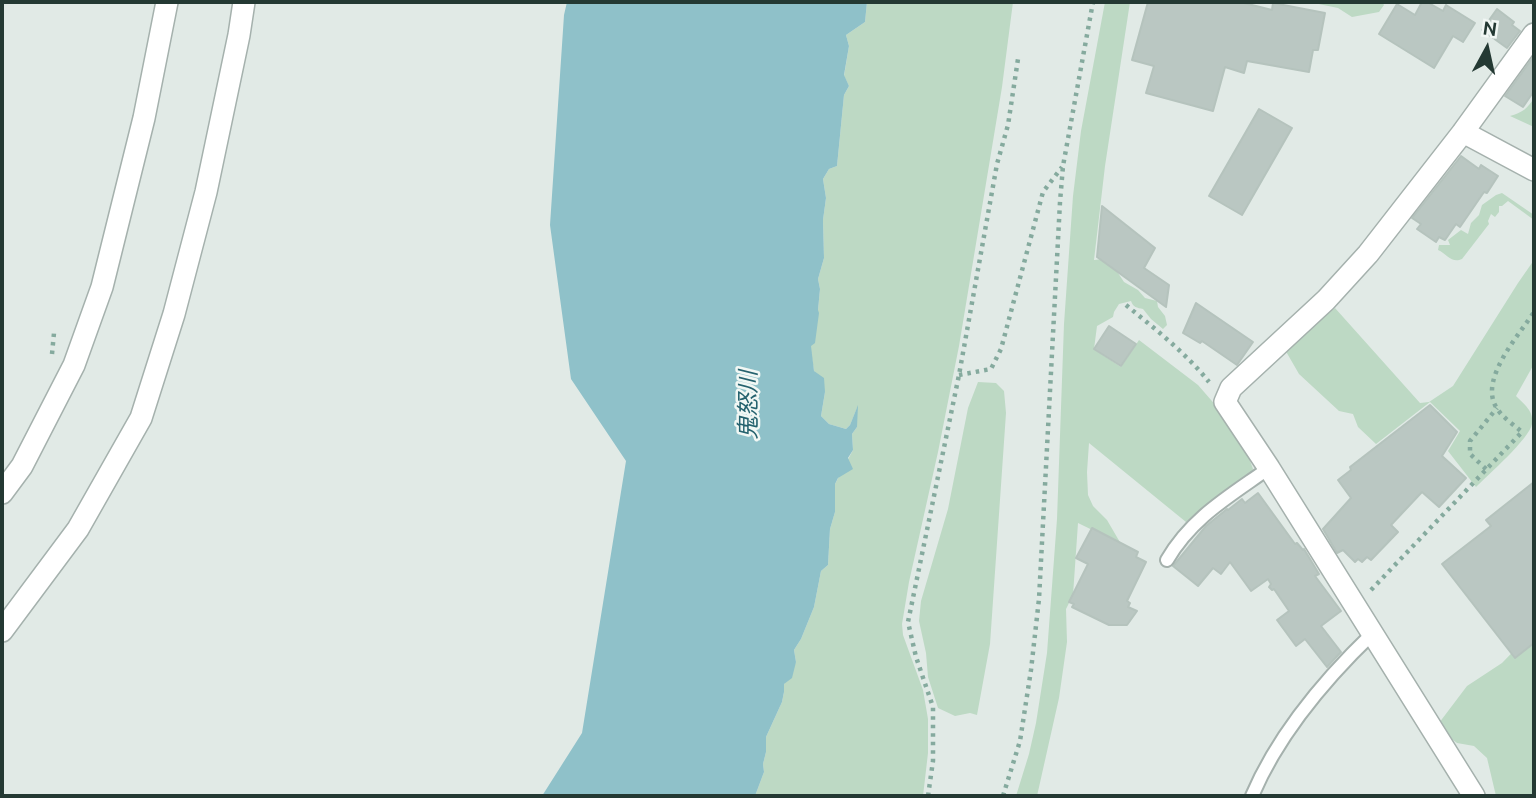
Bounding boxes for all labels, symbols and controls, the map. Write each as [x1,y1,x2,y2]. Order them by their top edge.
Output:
north arrow [1452,14,1522,84]
text: N [1481,16,1498,40]
water label: 鬼怒川 [734,371,762,439]

